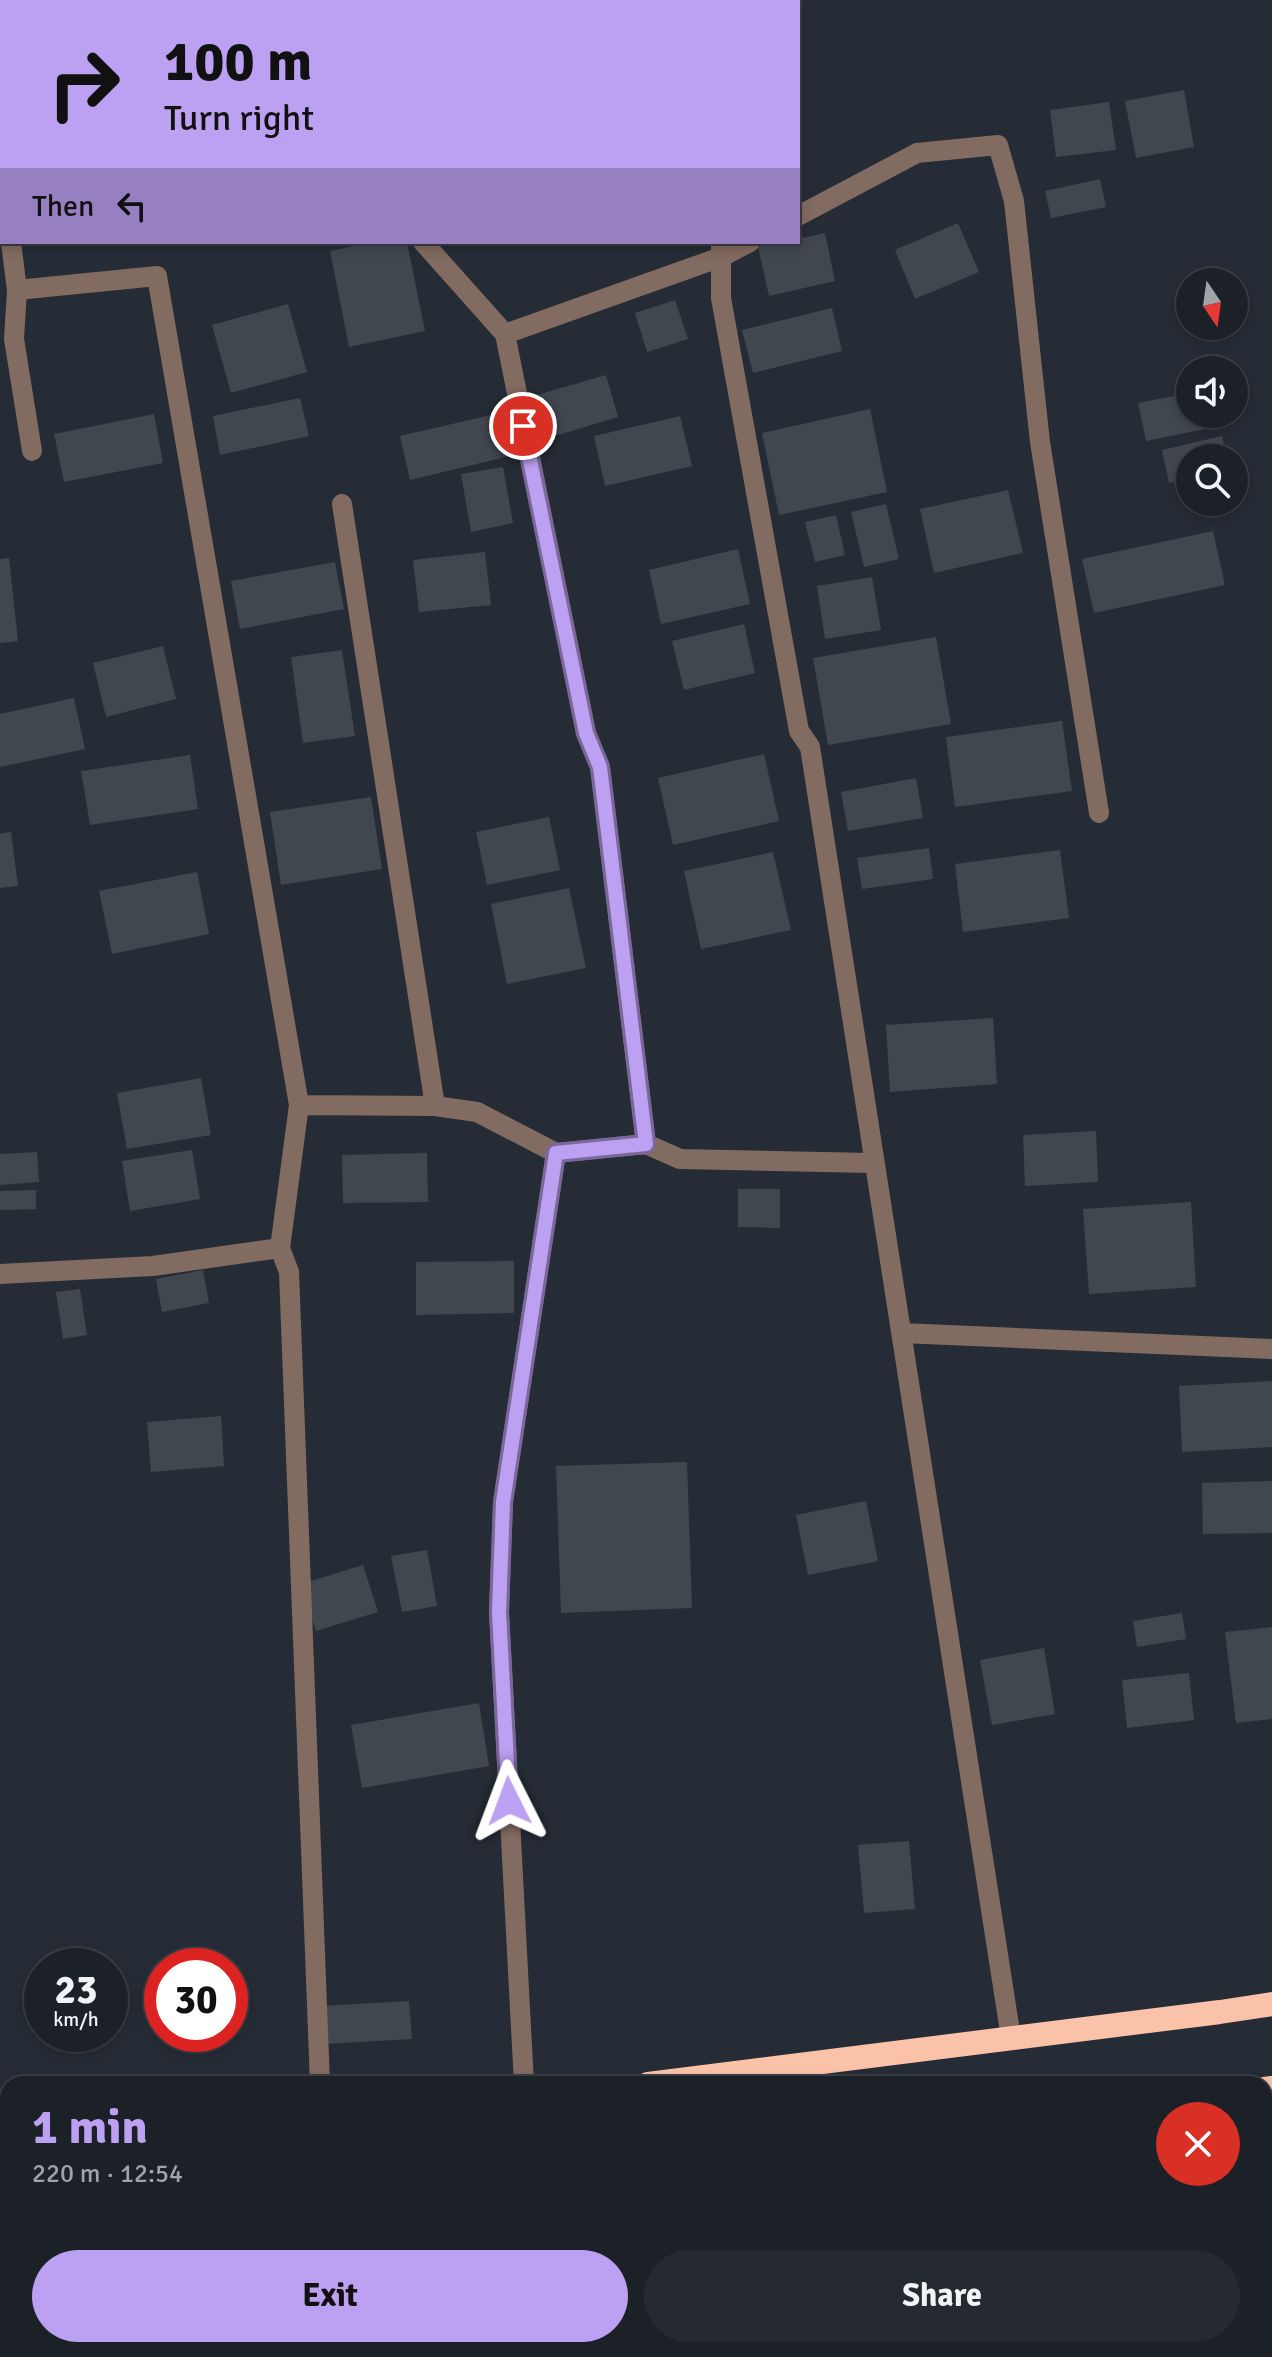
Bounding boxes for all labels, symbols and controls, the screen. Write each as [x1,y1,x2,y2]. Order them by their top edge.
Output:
text: 100 m [164,27,312,96]
icon: right [32,32,136,136]
text: Turn right [164,96,314,141]
icon: left [110,184,154,228]
text: Then [32,188,94,225]
north arrow [1176,268,1248,340]
map controls [1176,268,1248,516]
button: sound [1176,356,1248,428]
pin [489,392,557,460]
icon: arrive [501,404,545,448]
button: search [1176,444,1248,516]
position arrow [467,1759,551,1843]
speed limit sign: 30 [144,1948,248,2052]
text: 23 [54,1965,98,2015]
text: km/h [53,2007,99,2032]
text: 1 min [32,2098,148,2157]
button: close [1156,2102,1240,2186]
text: 220 m · 12:54 [32,2158,183,2190]
button: Exit [32,2250,628,2342]
button: Share [644,2250,1240,2342]

